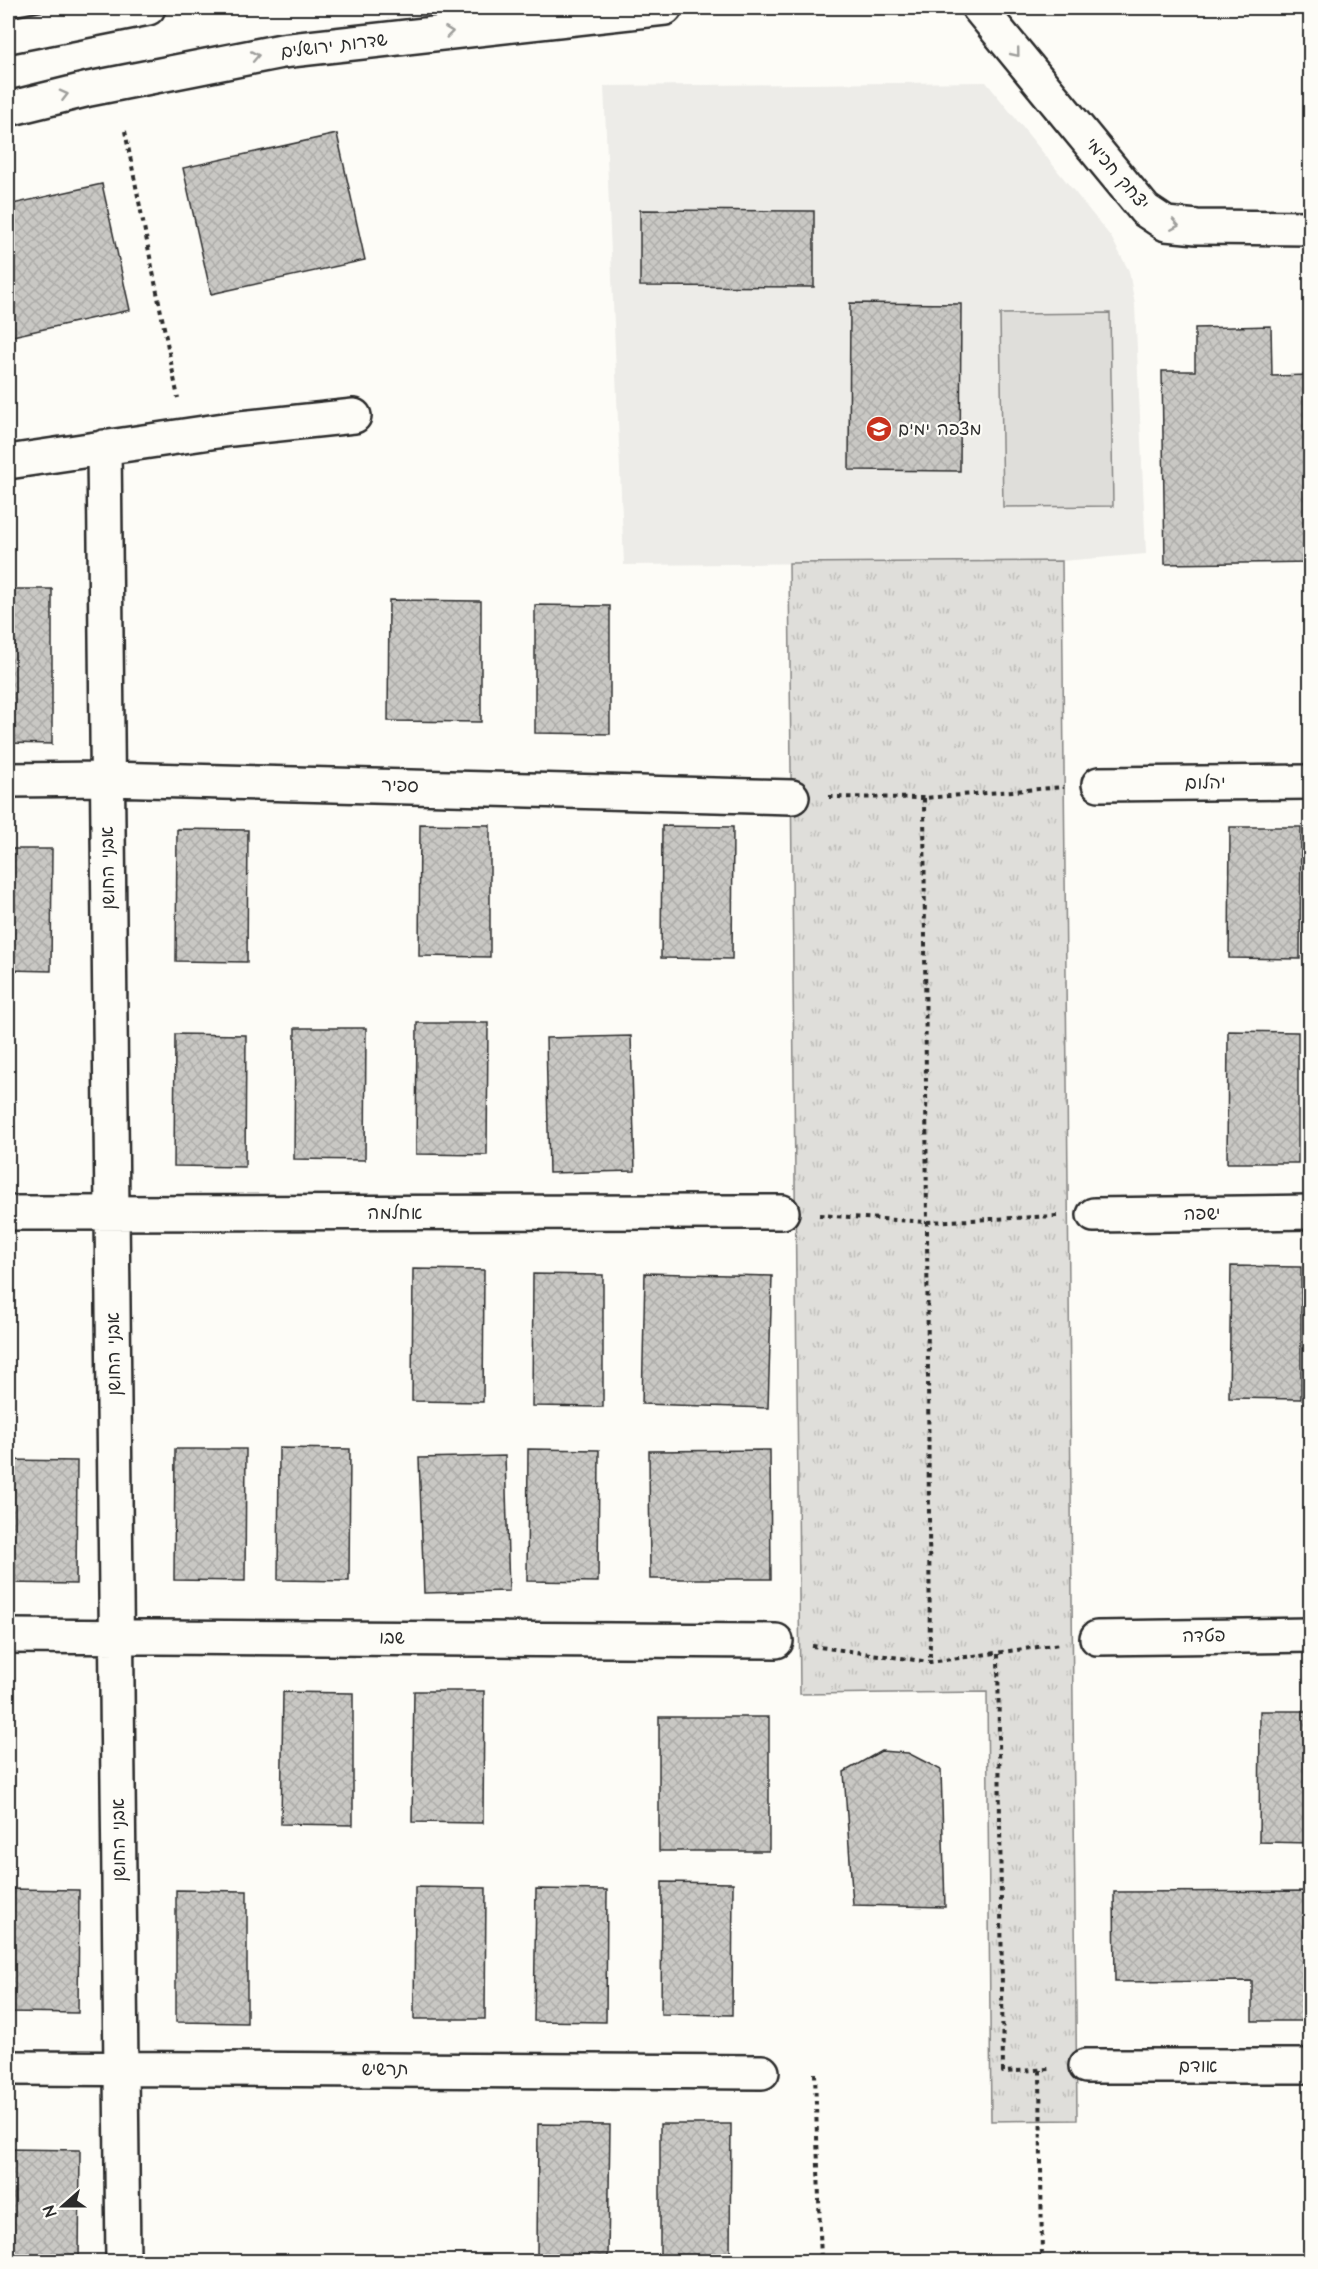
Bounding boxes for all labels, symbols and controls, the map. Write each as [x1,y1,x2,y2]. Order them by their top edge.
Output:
one-way arrow [444,26,453,39]
street label: שדרות ירושלים [279,27,389,65]
one-way arrow [1009,46,1020,57]
one-way arrow [250,50,260,63]
one-way arrow [59,90,69,103]
street label: יצחק חכימי [1079,132,1155,216]
one-way arrow [1170,218,1179,230]
school or university icon: מצפה ימים [864,414,894,444]
place label: מצפה ימים [898,417,982,442]
street label: יהלום [1184,770,1226,796]
street label: ספיר [381,773,419,799]
street label: אבני החושן [95,826,121,910]
street label: אחלמה [368,1201,422,1226]
street label: ישפה [1183,1201,1221,1227]
street label: אבני החושן [101,1312,127,1396]
street label: פטדה [1182,1623,1226,1649]
street label: שבו [379,1625,405,1651]
street label: אבני החושן [106,1798,132,1882]
street label: אודם [1179,2054,1218,2079]
street label: תרשיש [362,2057,408,2082]
north arrow [33,2176,93,2236]
text: N [38,2202,62,2220]

